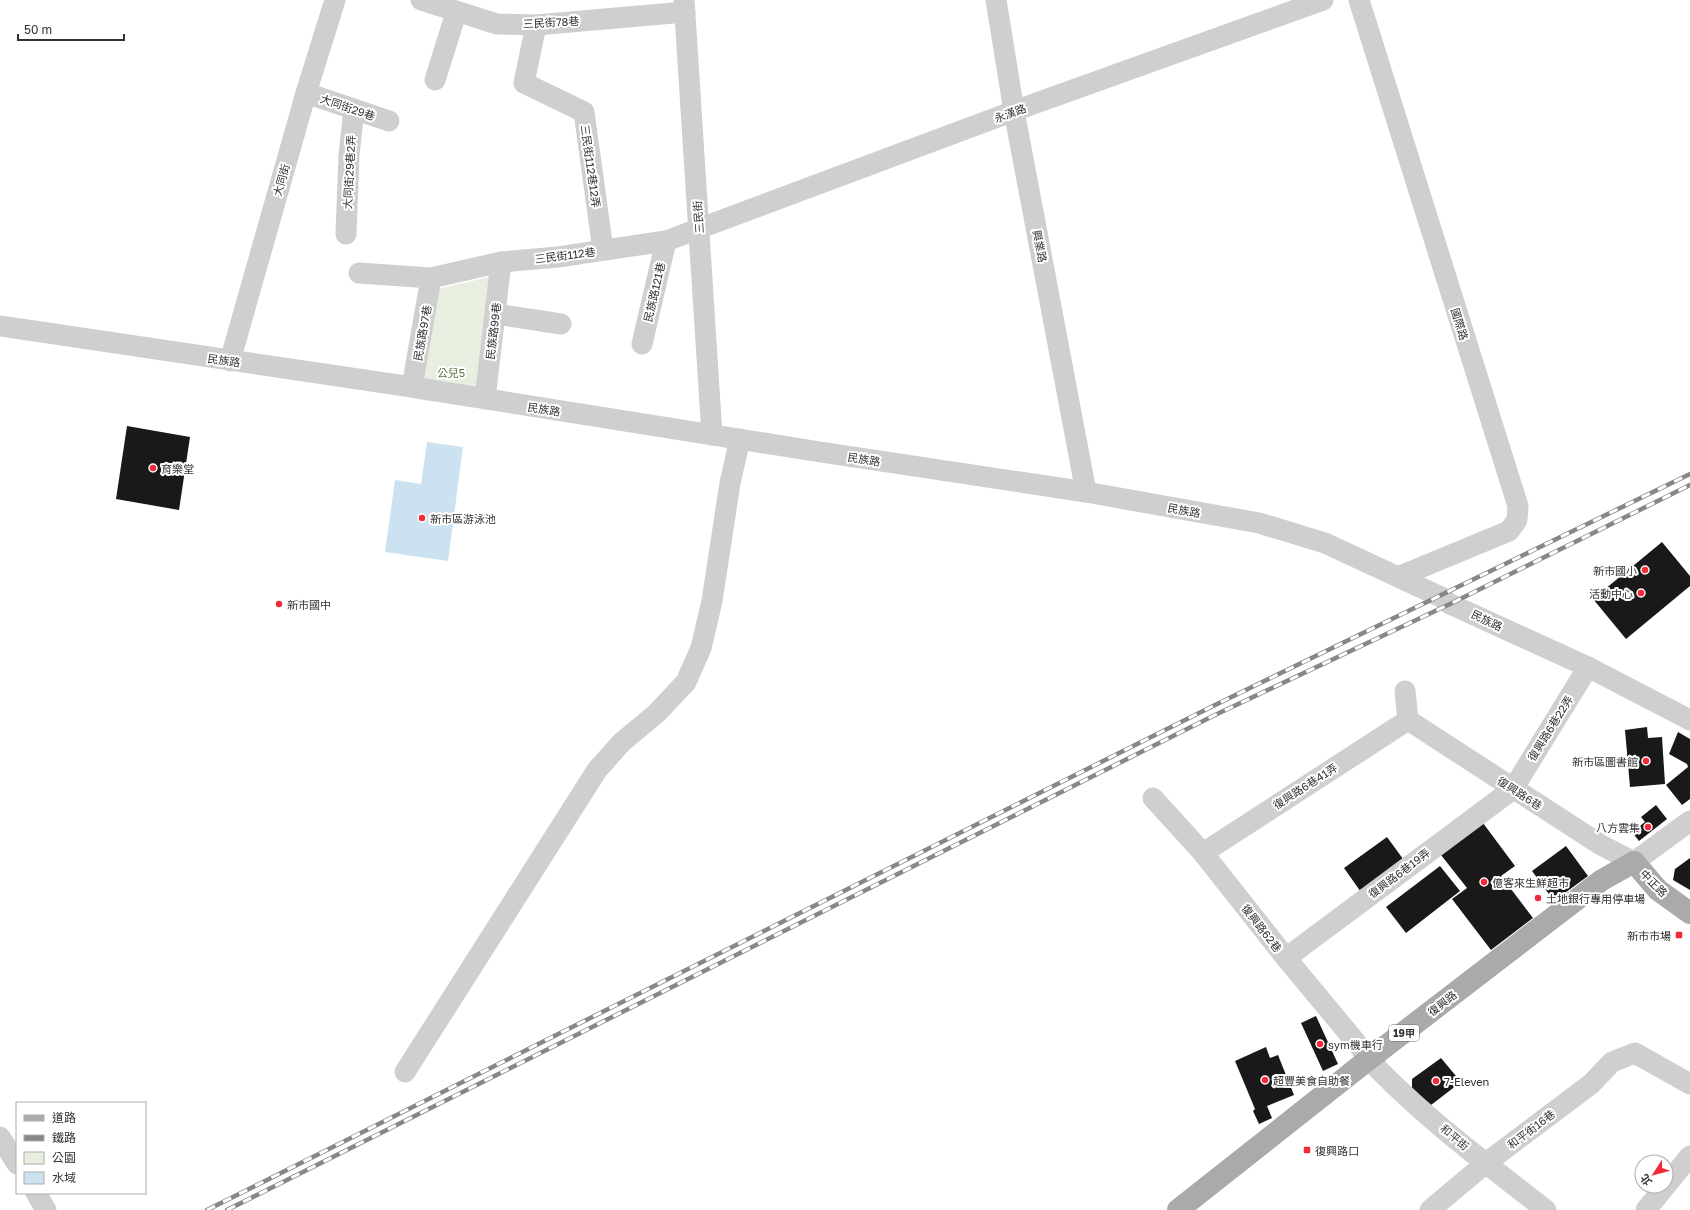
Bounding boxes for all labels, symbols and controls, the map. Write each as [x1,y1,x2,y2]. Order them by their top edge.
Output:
street label: 三民街78巷 [522,14,580,30]
scale bar [18,16,124,42]
text: 50 m [24,22,52,37]
street label: 大同街29巷 [319,92,377,122]
street label: 永漢路 [992,101,1028,125]
street label: 三民街112巷12弄 [579,124,603,208]
street label: 大同街29巷2弄 [341,134,357,210]
street label: 大同街 [270,162,292,198]
street label: 三民街 [690,200,706,234]
street label: 興業路 [1030,229,1050,263]
street label: 三民街112巷 [534,245,596,265]
street label: 民族路121巷 [641,261,667,323]
street label: 民族路99巷 [483,302,503,360]
street label: 民族路97巷 [411,304,433,362]
street label: 國際路 [1449,306,1471,342]
street label: 民族路 [207,351,241,369]
park label: 公兒5 [437,366,465,379]
street label: 民族路 [527,400,561,418]
street label: 民族路 [847,450,881,468]
place label: 育樂堂 [161,462,194,475]
marker: 育樂堂 [148,463,158,473]
street label: 民族路 [1167,501,1201,519]
place label: 新市區游泳池 [430,512,496,525]
marker: 新市區游泳池 [417,513,427,523]
place label: 新市國小 [1593,564,1637,577]
marker: 新市國小 [1640,565,1650,575]
place label: 活動中心 [1589,587,1633,600]
marker: 活動中心 [1636,588,1646,598]
place label: 新市國中 [287,598,331,611]
marker: 新市國中 [274,599,284,609]
street label: 民族路 [1469,607,1505,633]
street label: 復興路6巷22弄 [1525,693,1575,763]
place label: 新市區圖書館 [1572,755,1638,768]
marker: 新市區圖書館 [1641,756,1651,766]
street label: 復興路6巷41弄 [1271,760,1339,812]
street label: 復興路6巷 [1495,774,1545,812]
place label: 八方雲集 [1596,821,1640,834]
marker: 八方雲集 [1643,822,1653,832]
street label: 復興路6巷19弄 [1366,846,1432,900]
street label: 中正路 [1638,867,1670,899]
place label: 億客來生鮮超市 [1492,876,1569,889]
marker: 億客來生鮮超市 [1479,877,1489,887]
place label: 土地銀行專用停車場 [1546,892,1645,905]
marker: 土地銀行專用停車場 [1533,893,1543,903]
street label: 復興路62巷 [1239,902,1285,954]
place label: 新市市場 [1627,929,1671,942]
marker: 新市市場 [1674,930,1684,940]
street label: 復興路 [1425,988,1459,1018]
road number: 19甲 [1389,1025,1419,1041]
place label: sym機車行 [1328,1038,1383,1051]
marker: sym機車行 [1315,1039,1325,1049]
place label: 超豐美食自助餐 [1273,1074,1350,1087]
marker: 超豐美食自助餐 [1260,1075,1270,1085]
place label: 7-Eleven [1444,1075,1489,1088]
marker: 7-Eleven [1431,1076,1441,1086]
legend [16,1102,146,1194]
street label: 和平街16巷 [1505,1107,1557,1151]
text: 道路 [52,1110,76,1125]
street label: 和平街 [1438,1121,1472,1153]
text: 鐵路 [52,1130,76,1145]
place label: 復興路口 [1315,1144,1359,1157]
marker: 復興路口 [1302,1145,1312,1155]
text: 公園 [52,1150,76,1165]
north arrow [1634,1154,1674,1194]
text: 水域 [52,1170,76,1185]
text: 北 [1637,1172,1654,1188]

